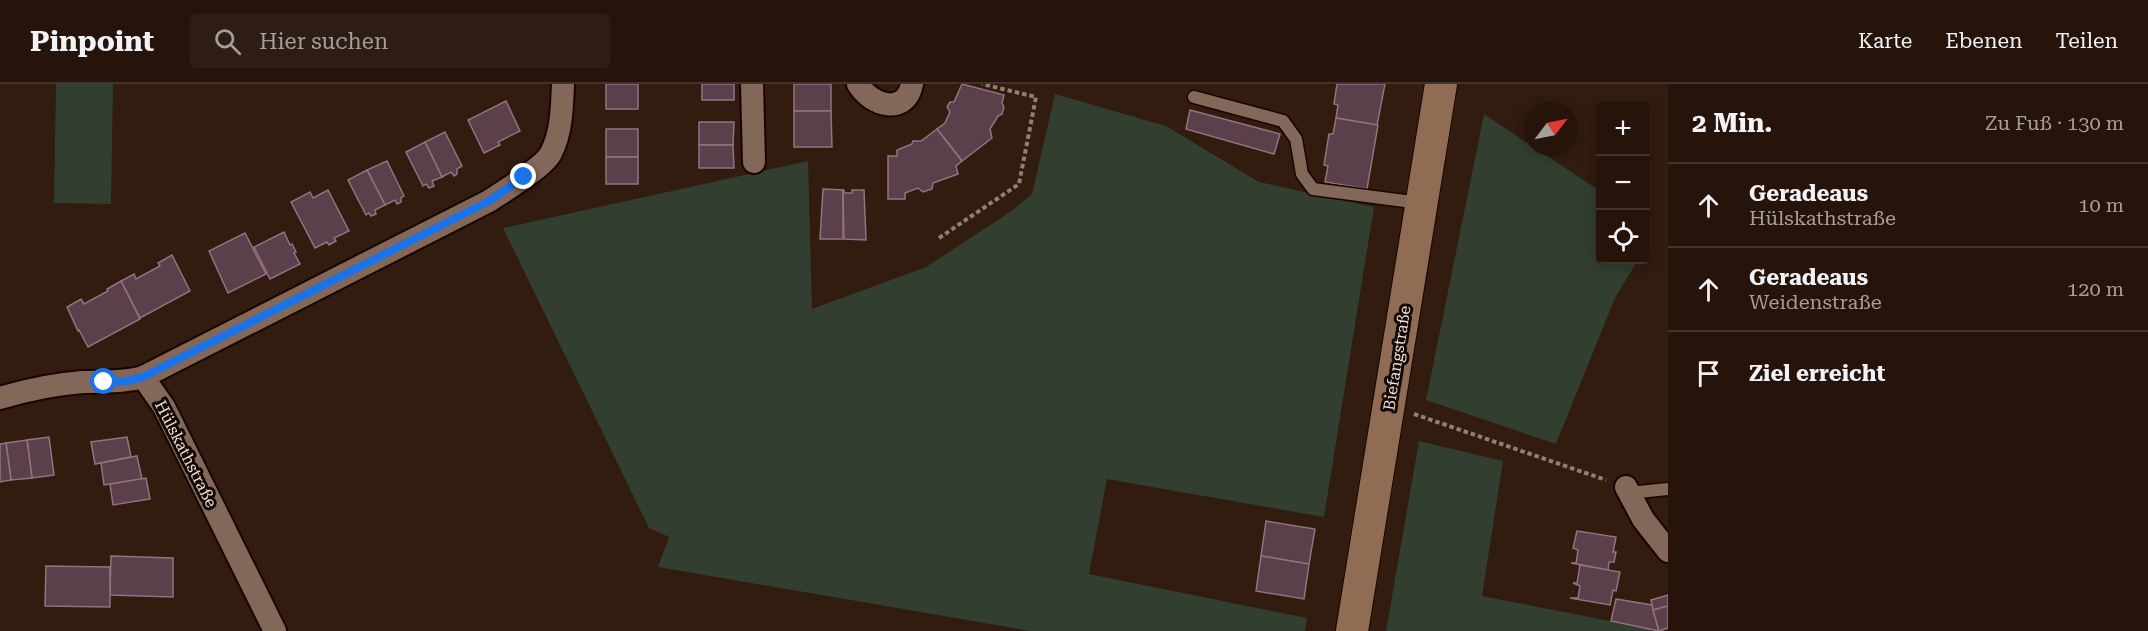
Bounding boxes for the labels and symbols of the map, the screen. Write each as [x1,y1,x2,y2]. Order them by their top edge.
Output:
north arrow [1524,102,1578,156]
route end [510,163,536,189]
street label: Biefangstraße [1379,304,1415,412]
route start [90,368,116,394]
street label: Hülskathstraße [151,397,221,511]

